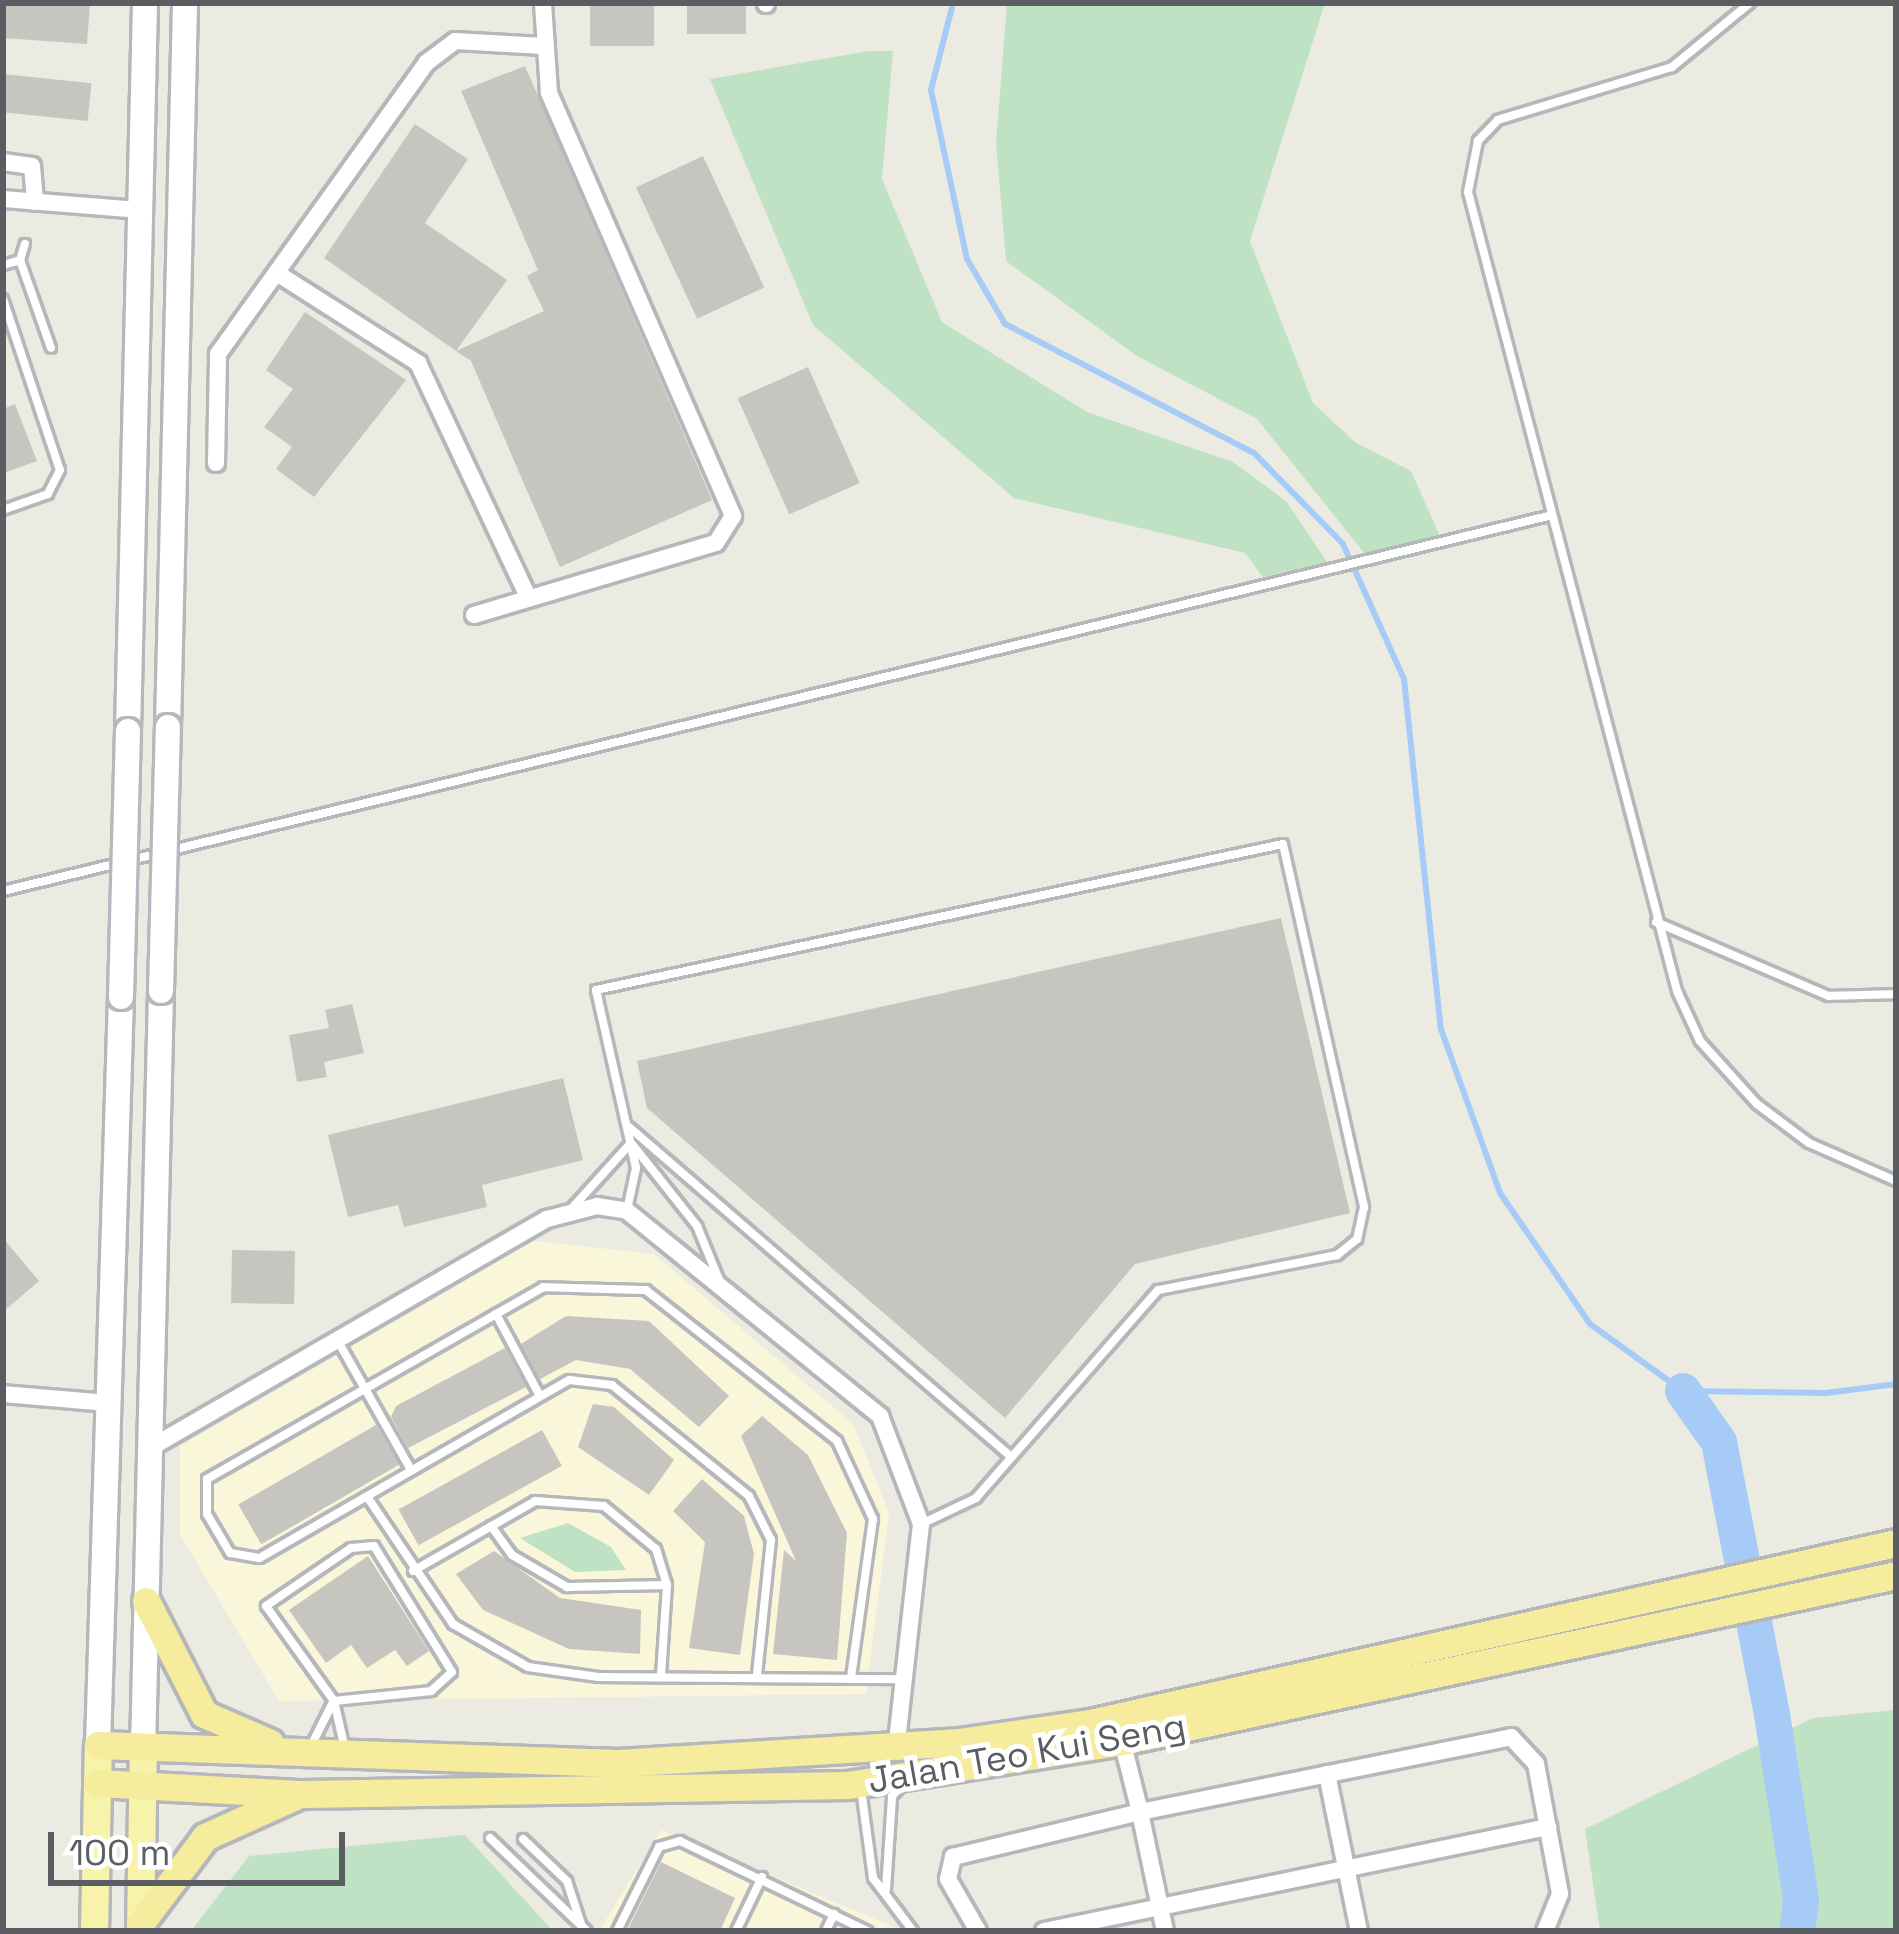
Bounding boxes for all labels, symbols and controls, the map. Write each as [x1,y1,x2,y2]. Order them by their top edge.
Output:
street label: Jalan Teo Kui Seng [864,1705,1190,1803]
scale bar [54,1808,351,1882]
text: 100 m [69,1830,170,1876]

